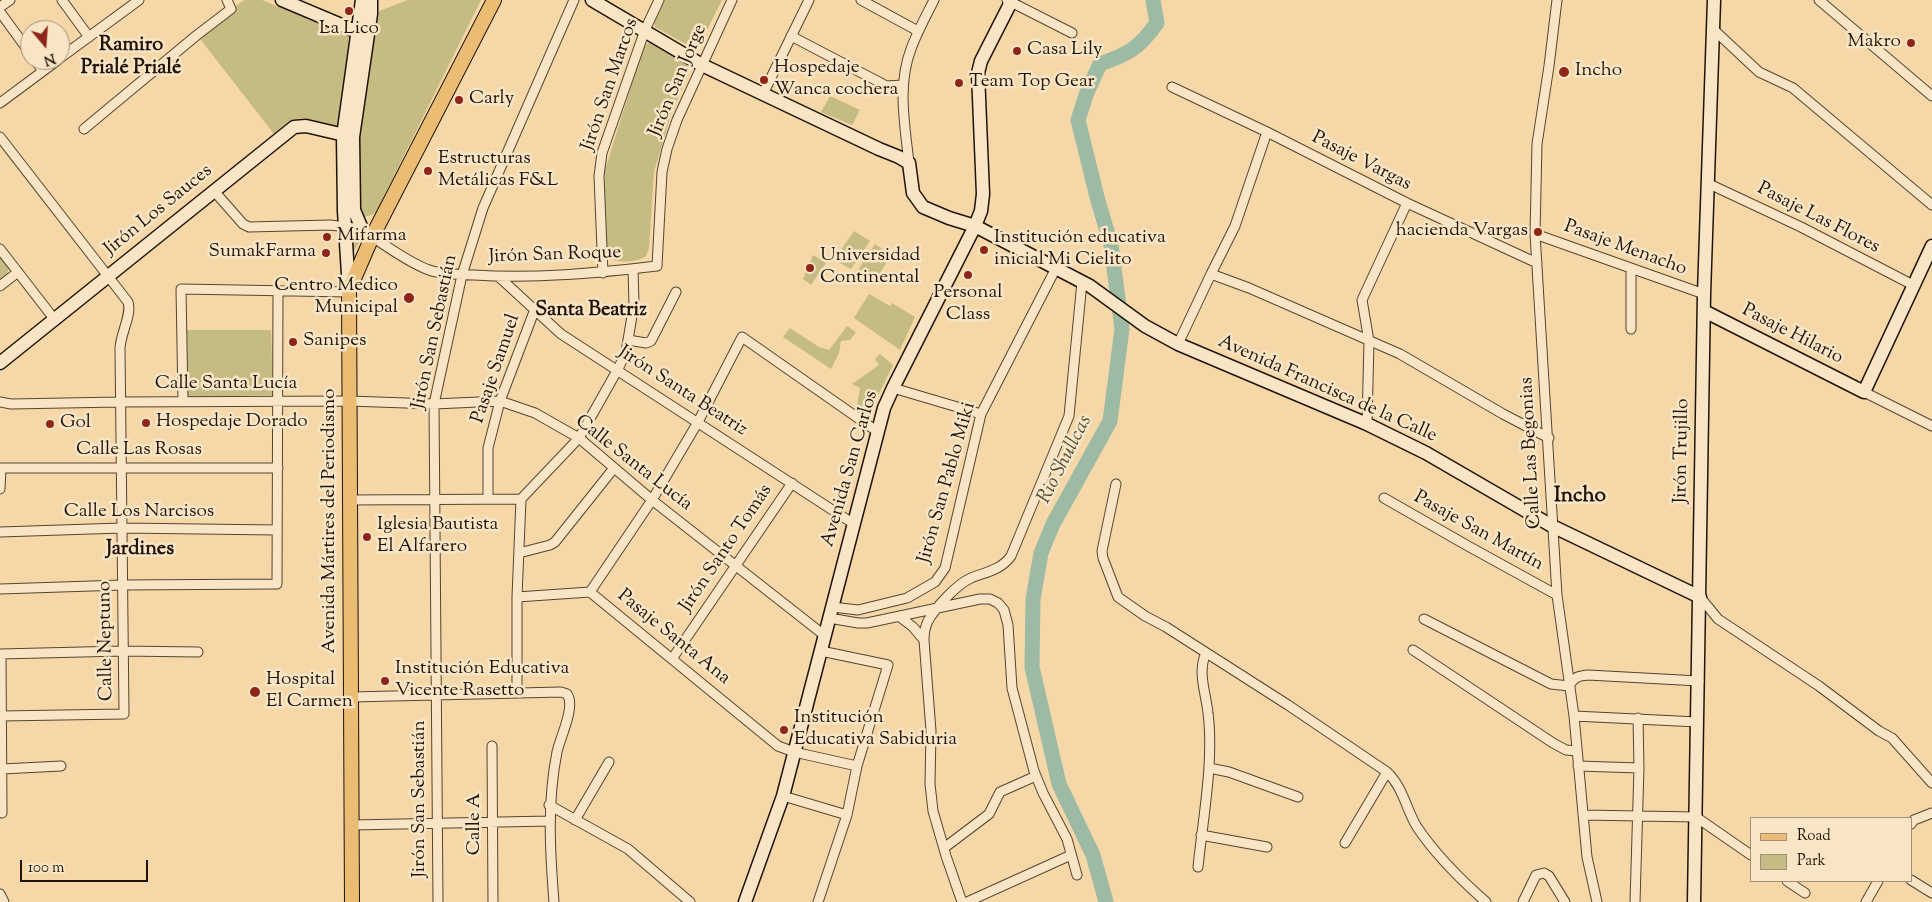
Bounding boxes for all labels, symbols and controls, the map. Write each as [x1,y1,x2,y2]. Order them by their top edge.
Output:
marker: La Lico [343,5,355,17]
street label: Jirón San Marcos [578,16,644,154]
place label: La Lico [319,19,379,41]
north arrow [20,20,70,70]
street label: Jirón San Jorge [645,21,713,141]
place label: Makro [1847,32,1901,54]
district label: Ramiro Prialé Prialé [81,35,181,82]
marker: Makro [1905,37,1917,49]
place label: Casa Lily [1027,40,1103,62]
marker: Casa Lily [1011,45,1023,57]
text: N [41,47,58,70]
place label: Hospedaje Wanca cochera [774,58,898,102]
place label: Incho [1575,61,1622,83]
marker: Incho [1557,65,1571,79]
place label: Team Top Gear [969,72,1095,94]
marker: Hospedaje Wanca cochera [758,74,770,86]
marker: Team Top Gear [953,77,965,89]
place label: Carly [469,89,514,111]
marker: Carly [453,94,465,106]
street label: Pasaje Vargas [1307,127,1415,197]
place label: Estructuras Metálicas F&L [438,149,558,193]
street label: Jirón Los Sauces [100,160,218,262]
marker: Estructuras Metálicas F&L [422,165,434,177]
street label: Pasaje Las Flores [1753,178,1883,260]
street label: Pasaje Menacho [1560,216,1690,282]
place label: hacienda Vargas [1396,221,1528,243]
place label: Mifarma [337,226,407,248]
marker: hacienda Vargas [1532,226,1544,238]
place label: Institución educativa inicial Mi Cielito [994,228,1166,272]
marker: Mifarma [321,231,333,243]
place label: SumakFarma [209,242,316,264]
street label: Jirón San Roque [488,242,622,270]
marker: Institución educativa inicial Mi Cielito [978,244,990,256]
place label: Universidad Continental [820,246,920,290]
marker: SumakFarma [320,247,332,259]
street label: Jirón San Sebastián [408,253,464,411]
marker: Universidad Continental [804,262,816,274]
marker: Personal Class [962,269,974,281]
place label: Centro Medico Municipal [274,276,398,320]
place label: Personal Class [933,283,1003,327]
marker: Centro Medico Municipal [402,291,416,305]
district label: Santa Beatriz [535,300,647,324]
street label: Pasaje Hilario [1738,300,1846,370]
street label: Pasaje Samuel [468,311,526,427]
place label: Sanipes [303,331,366,353]
street label: Avenida Francisca de la Calle [1214,331,1440,449]
marker: Sanipes [287,336,299,348]
street label: Jirón Santa Beatriz [613,342,751,442]
street label: Calle Santa Lucía [155,374,297,396]
street label: Calle Las Begonias [1517,376,1547,530]
street label: Avenida San Carlos [818,388,884,550]
street label: Avenida Mártires del Periodismo [320,389,342,653]
street label: Jirón Trujillo [1671,398,1695,504]
street label: Jirón San Pablo Miki [914,400,982,566]
street label: Calle Santa Lucía [570,411,696,517]
place label: Hospedaje Dorado [156,412,308,434]
water label: Rio Shullcas [1034,412,1098,508]
place label: Gol [60,413,91,435]
marker: Hospedaje Dorado [140,417,152,429]
marker: Gol [44,418,56,430]
street label: Calle Las Rosas [76,440,202,462]
street label: Jirón Santo Tomás [676,481,778,617]
district label: Incho [1554,484,1606,510]
street label: Pasaje San Martín [1409,487,1547,577]
street label: Calle Los Narcisos [64,502,214,524]
place label: Iglesia Bautista El Alfarero [377,515,498,559]
marker: Iglesia Bautista El Alfarero [361,531,373,543]
district label: Jardines [106,539,174,563]
street label: Calle Neptuno [95,581,119,701]
street label: Pasaje Santa Ana [612,585,734,691]
place label: Institución Educativa Vicente Rasetto [395,659,569,703]
place label: Hospital El Carmen [266,670,353,714]
marker: Institución Educativa Vicente Rasetto [379,675,391,687]
marker: Hospital El Carmen [248,685,262,699]
place label: Institución Educativa Sabiduria [794,708,957,752]
street label: Jirón San Sebastián [410,720,432,878]
marker: Institución Educativa Sabiduria [778,724,790,736]
street label: Calle A [465,793,487,855]
legend [1750,817,1912,882]
text: Road [1797,826,1831,847]
scale bar [22,850,150,882]
text: Park [1797,851,1826,872]
text: 100 m [28,858,64,879]

